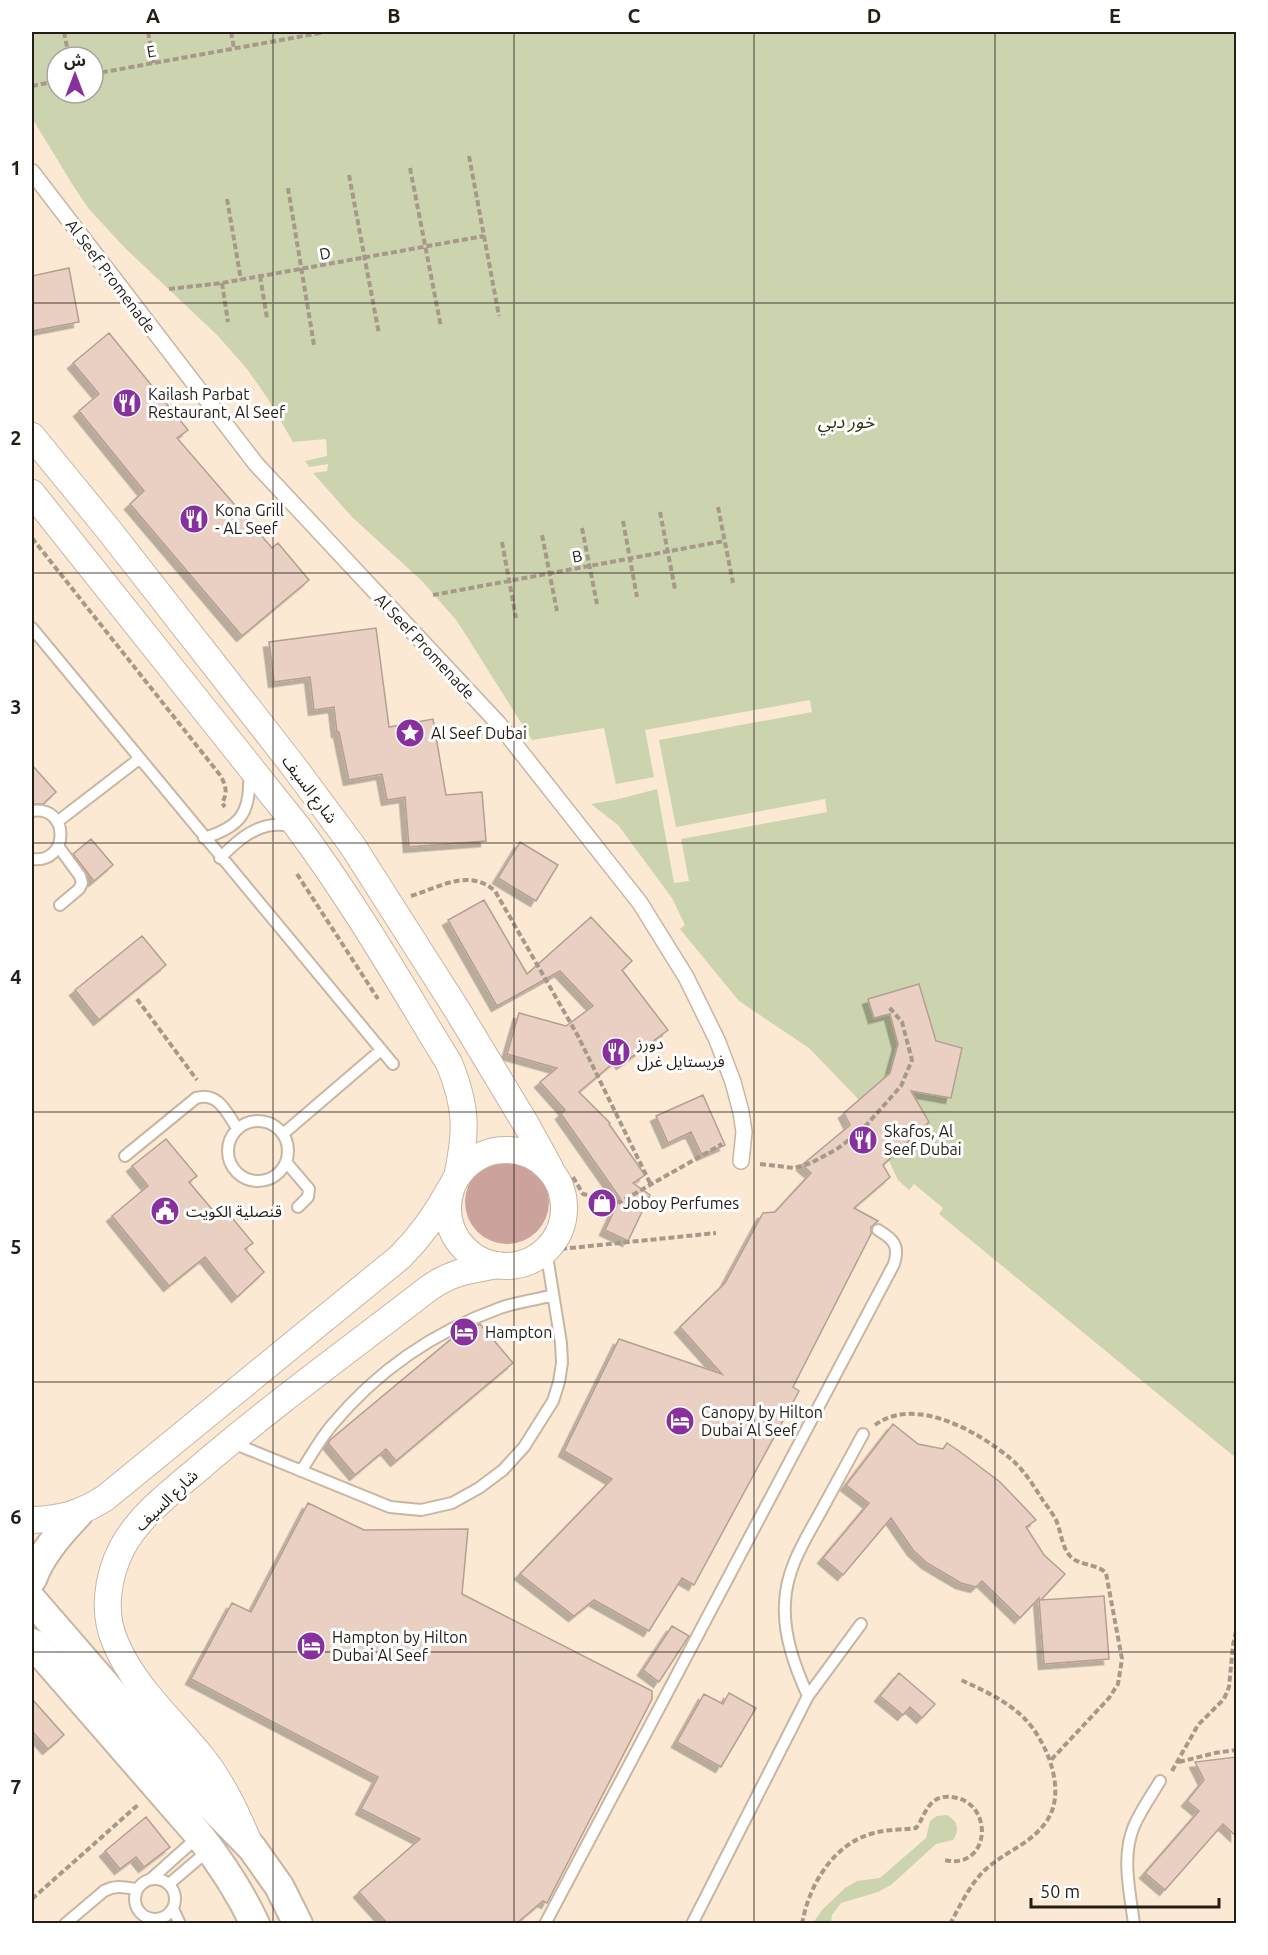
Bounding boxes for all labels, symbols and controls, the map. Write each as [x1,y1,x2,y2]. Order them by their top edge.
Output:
text: A [146,4,160,27]
text: B [387,4,401,27]
text: C [628,4,641,27]
text: D [867,4,881,27]
text: E [1109,4,1121,27]
street label: E [145,41,157,61]
north arrow [45,45,105,105]
text: ش [64,51,86,70]
text: 1 [10,156,22,179]
street label: Al Seef Promenade [63,216,159,336]
street label: D [318,243,332,263]
place label: Kailash Parbat Restaurant, Al Seef [148,385,286,421]
restaurant icon: Kailash Parbat Restaurant, Al Seef [111,387,143,419]
water label: خور دبي [818,411,875,436]
text: 2 [10,426,22,449]
place label: Kona Grill - AL Seef [215,501,284,537]
restaurant icon: Kona Grill - AL Seef [178,503,210,535]
street label: B [570,546,584,566]
street label: Al Seef Promenade [372,590,478,702]
text: 3 [10,695,22,718]
place icon: Al Seef Dubai [394,717,426,749]
place label: Al Seef Dubai [431,724,527,742]
street label: شارع السيف [276,752,341,829]
text: 4 [10,965,22,988]
place label: دورز فريستايل غرل [636,1034,725,1072]
restaurant icon: دورز فريستايل غرل [600,1036,632,1068]
place label: Skafos, Al Seef Dubai [884,1122,962,1158]
restaurant icon: Skafos, Al Seef Dubai [847,1124,879,1156]
shop icon: Joboy Perfumes [586,1187,618,1219]
place label: Joboy Perfumes [623,1194,739,1212]
public building icon: قنصلية الكويت [149,1195,181,1227]
place label: قنصلية الكويت [186,1202,282,1221]
text: 5 [10,1235,22,1258]
hotel icon: Hampton [448,1316,480,1348]
place label: Hampton [485,1323,552,1341]
place label: Canopy by Hilton Dubai Al Seef [701,1403,823,1439]
hotel icon: Canopy by Hilton Dubai Al Seef [664,1405,696,1437]
street label: شارع السيف [131,1466,204,1537]
text: 6 [10,1505,22,1528]
place label: Hampton by Hilton Dubai Al Seef [332,1628,468,1664]
hotel icon: Hampton by Hilton Dubai Al Seef [295,1630,327,1662]
text: 7 [10,1775,22,1798]
scale bar [1031,1871,1218,1909]
text: 50 m [1040,1881,1080,1901]

